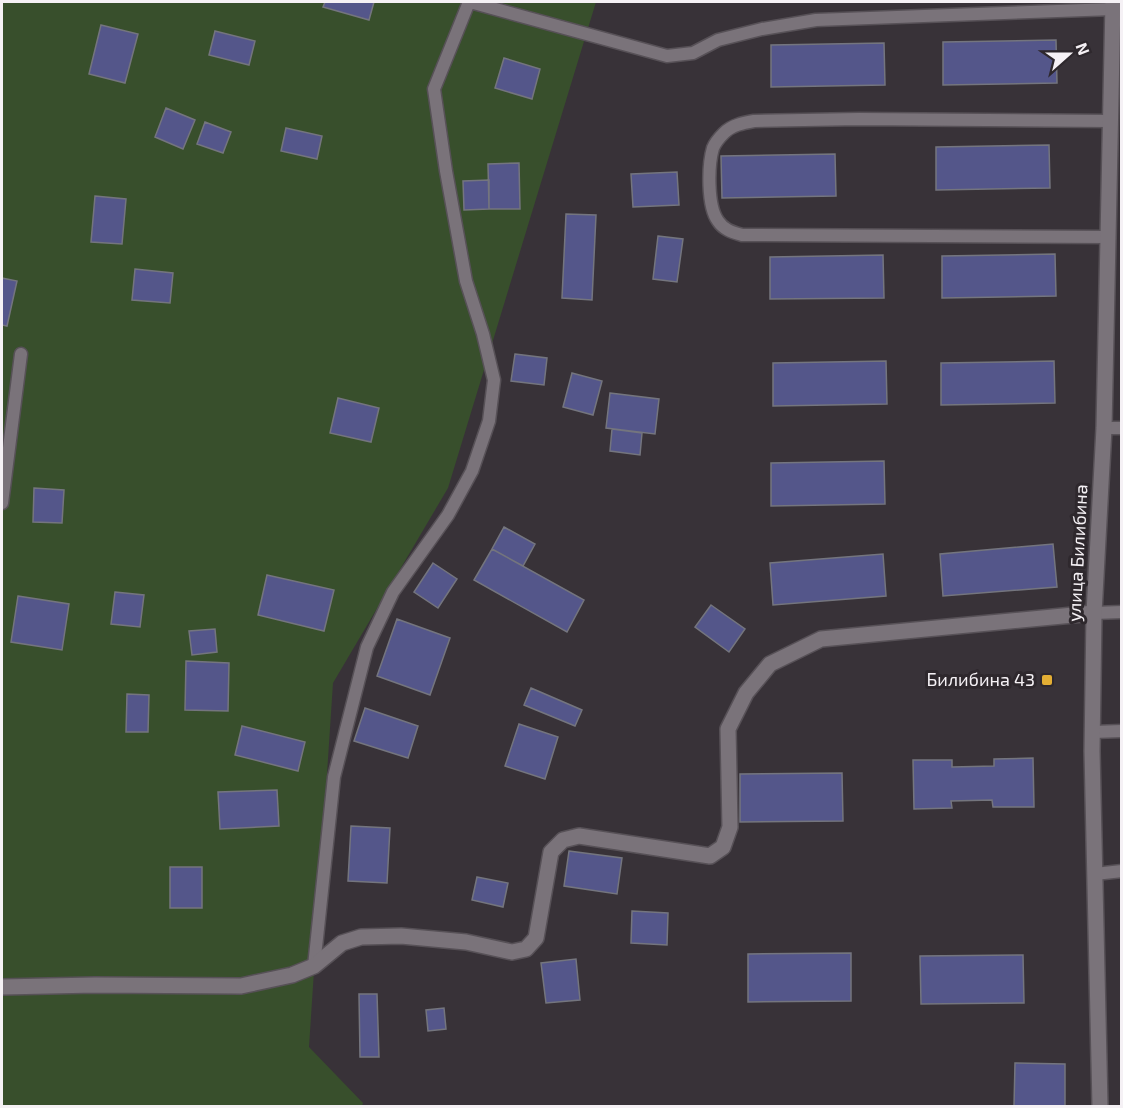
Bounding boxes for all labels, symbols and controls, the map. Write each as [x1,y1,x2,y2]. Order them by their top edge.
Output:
north arrow [1039,24,1099,84]
text: N [1073,40,1094,57]
street label: улица Билибина [1062,484,1092,622]
place label: Билибина 43 [927,668,1035,690]
marker: Билибина 43 [1040,673,1054,687]

